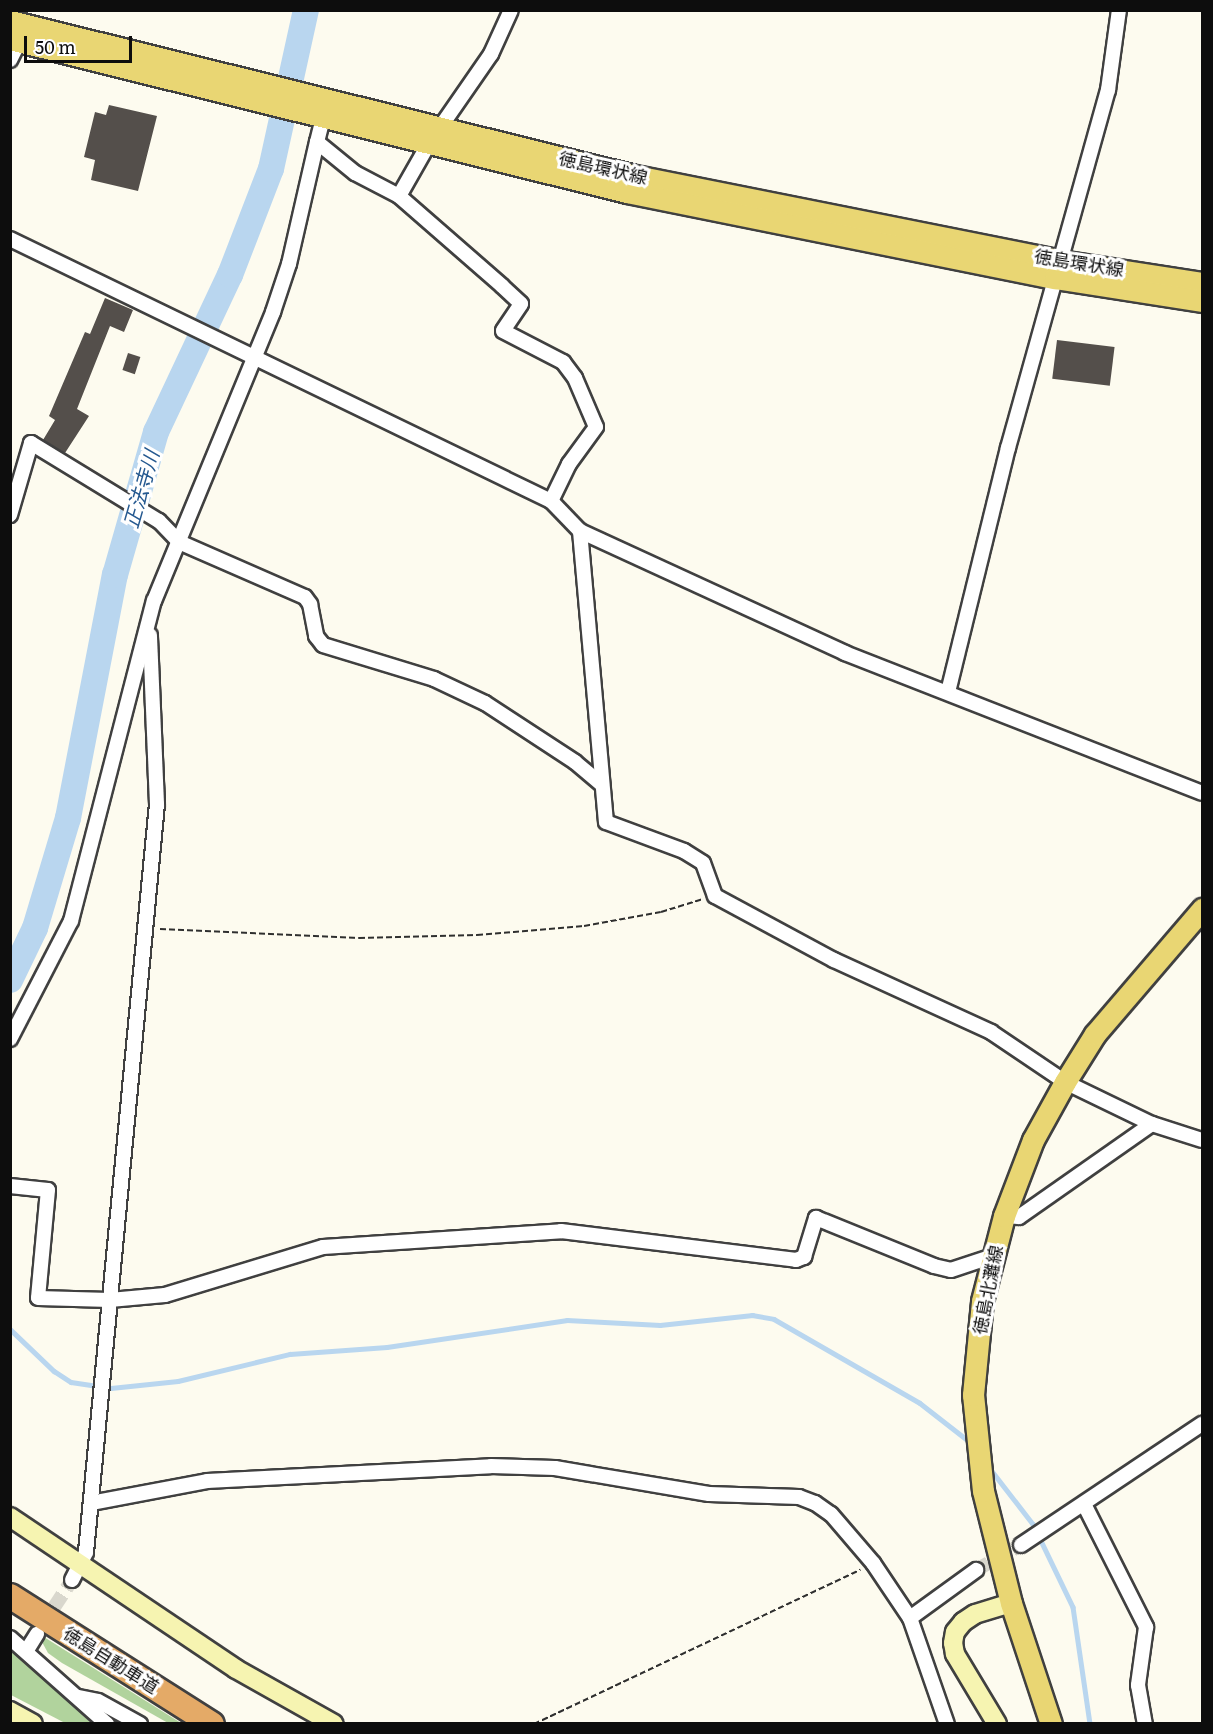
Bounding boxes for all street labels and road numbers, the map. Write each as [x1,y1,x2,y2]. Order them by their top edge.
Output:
street label: 徳島環状線 [557,147,649,189]
street label: 徳島環状線 [1033,245,1125,281]
street label: 徳島北灘線 [969,1244,1007,1336]
street label: 徳島自動車道 [59,1622,163,1698]

